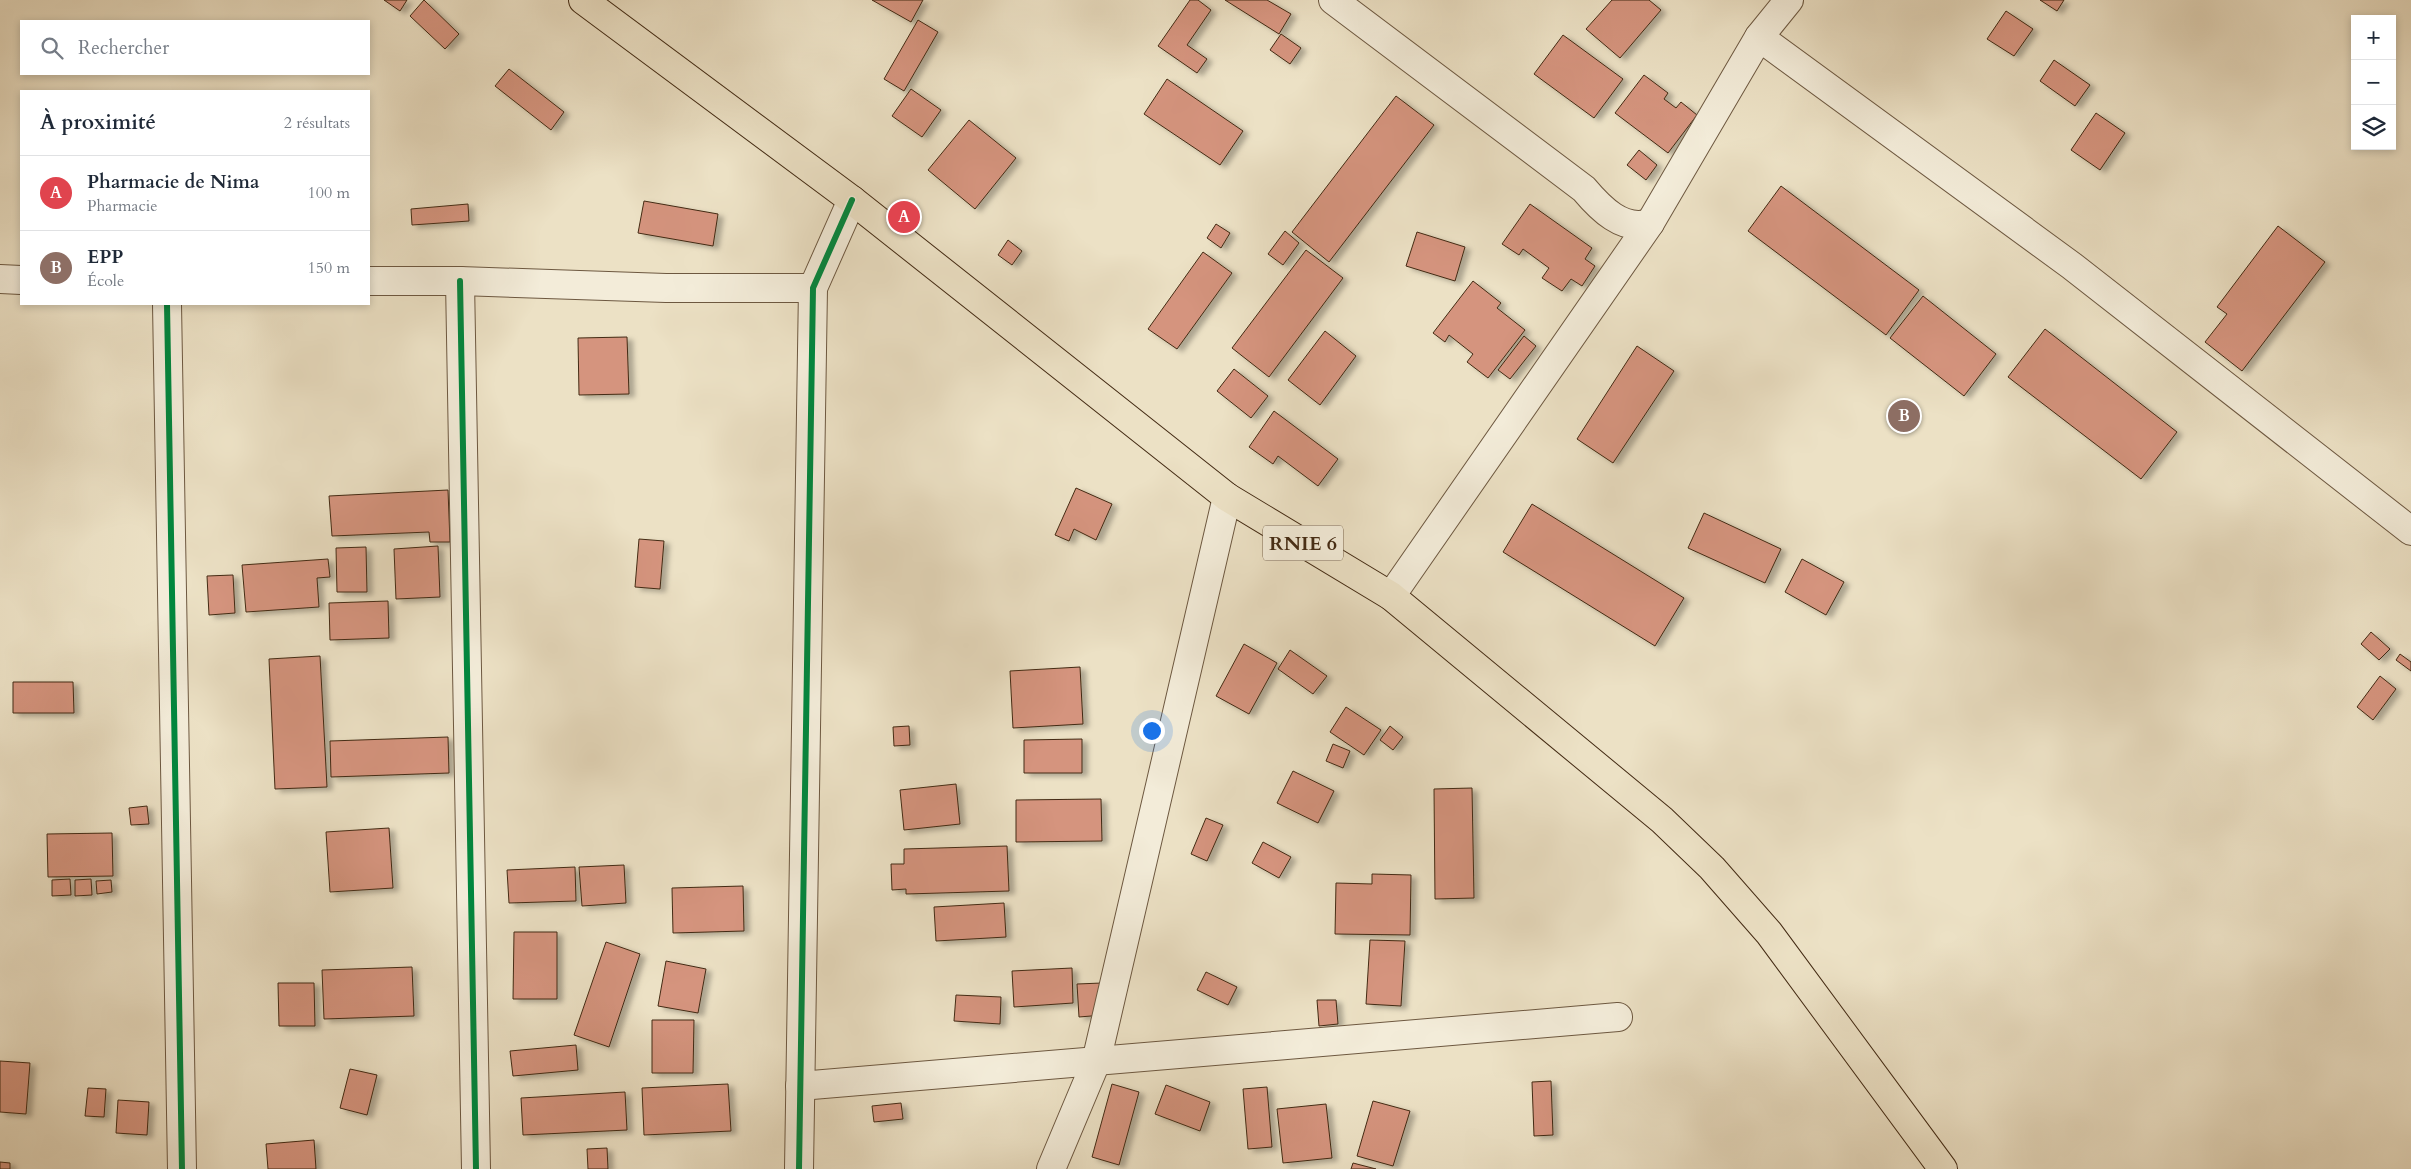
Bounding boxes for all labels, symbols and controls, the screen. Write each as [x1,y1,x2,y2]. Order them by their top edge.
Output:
map controls [2351,15,2396,150]
button: + [2351,15,2396,60]
search box [20,20,370,75]
icon: search [38,34,66,62]
text: Rechercher [78,35,169,61]
button: − [2351,60,2396,105]
button: layers [2351,105,2396,150]
text: À proximité [40,108,156,137]
text: 2 résultats [284,112,350,134]
text: Pharmacie de Nima [87,169,259,195]
text: A [50,182,62,204]
text: 100 m [308,182,350,204]
text: Pharmacie [87,195,158,217]
pin: A [888,198,920,236]
text: EPP [87,244,123,270]
text: B [50,257,62,279]
text: 150 m [308,257,350,279]
text: École [87,270,124,292]
pin: B [1888,397,1920,435]
road number: RNIE 6 [1263,526,1343,560]
your location [1139,718,1165,744]

